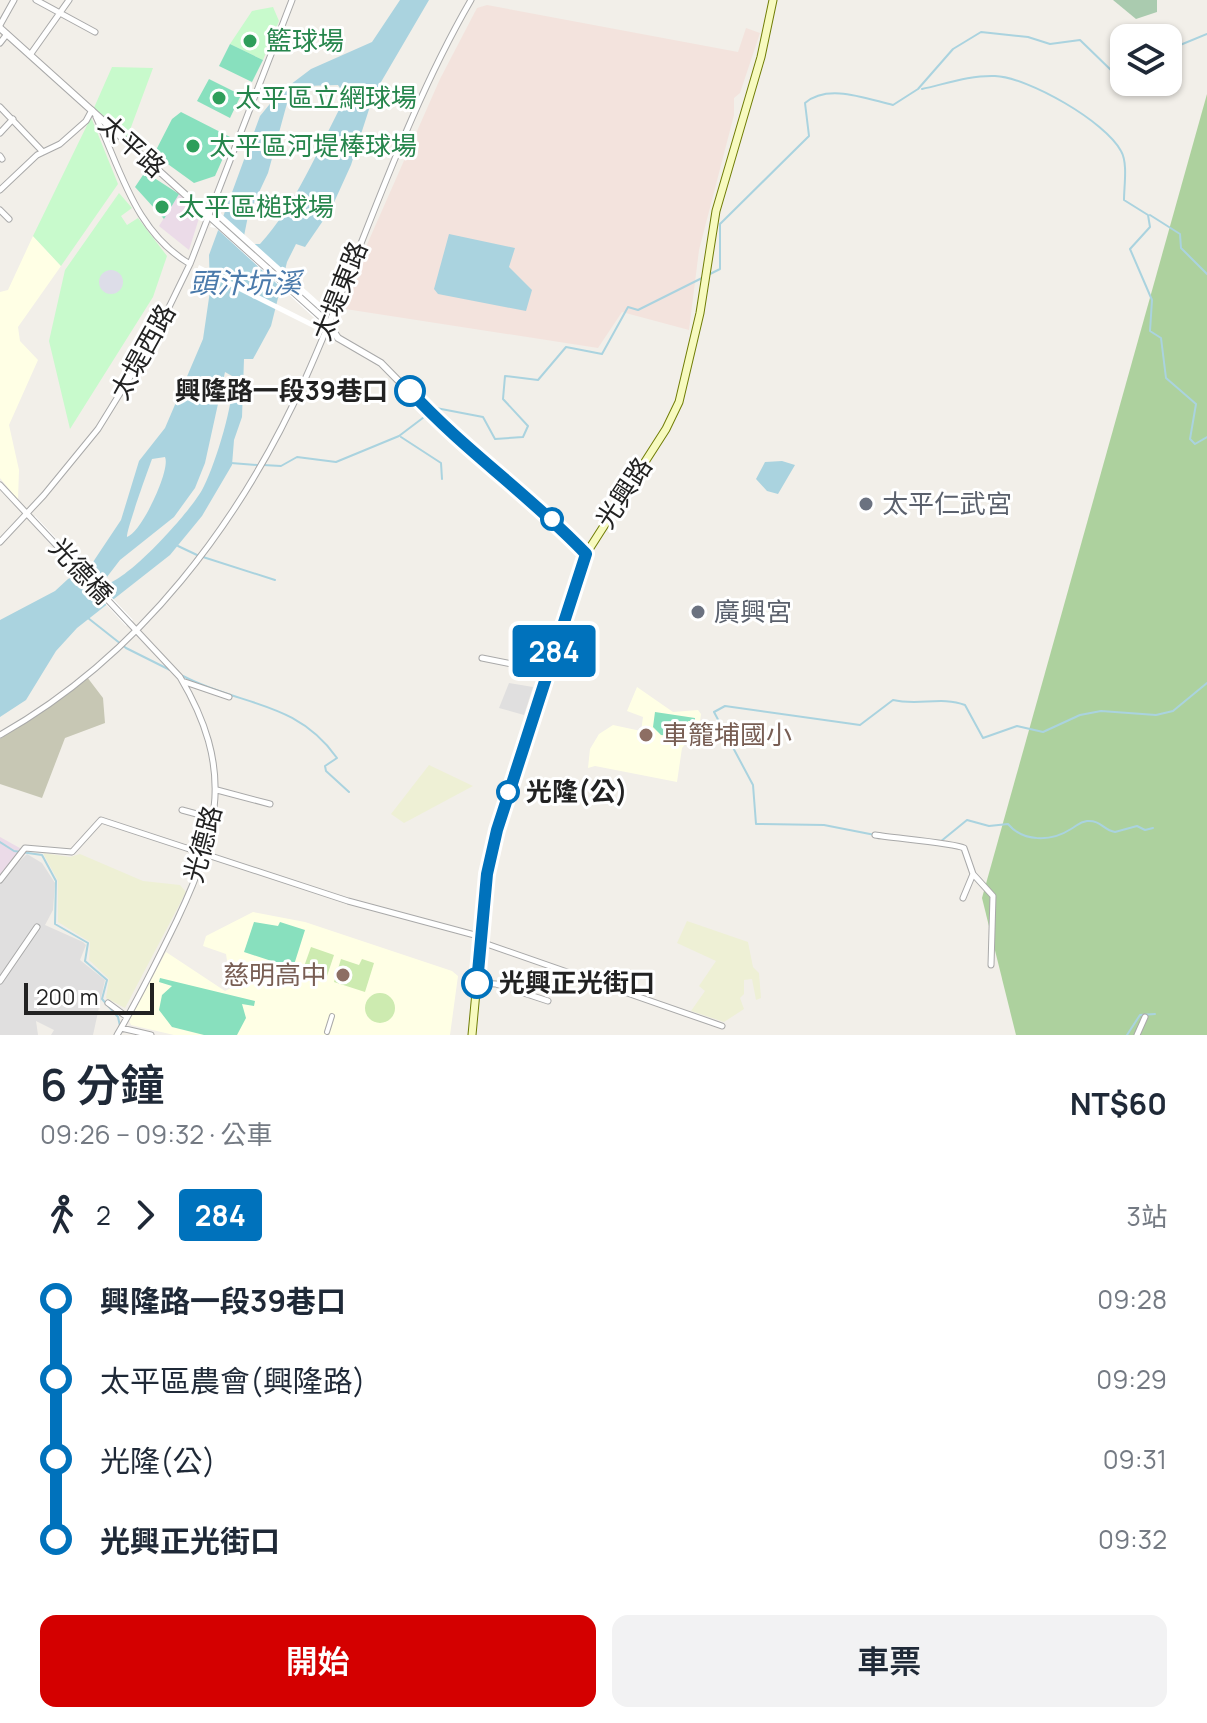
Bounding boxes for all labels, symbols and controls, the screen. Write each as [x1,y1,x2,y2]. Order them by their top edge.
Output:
place label: 籃球場 [266,22,344,58]
map controls [1110,24,1182,96]
button: layers [1110,24,1182,96]
marker: 籃球場 [241,32,259,50]
place label: 太平區立網球場 [235,79,417,115]
marker: 太平區立網球場 [210,89,228,107]
street label: 太平路 [92,106,174,185]
place label: 太平區河堤棒球場 [209,127,417,163]
marker: 太平區河堤棒球場 [184,137,202,155]
place label: 太平區槌球場 [178,188,334,224]
marker: 太平區槌球場 [153,198,171,216]
street label: 太堤東路 [303,236,375,346]
water label: 頭汴坑溪 [189,263,305,301]
street label: 太堤西路 [101,297,183,406]
place label: 興隆路一段39巷口 [175,372,388,408]
marker: 興隆路一段39巷口 [395,376,425,406]
street label: 光興路 [587,450,660,535]
place label: 太平仁武宮 [882,485,1012,521]
marker: 太平仁武宮 [857,495,875,513]
unlabelled marker [541,508,563,530]
street label: 光德橋 [42,530,121,611]
place label: 廣興宮 [714,593,792,629]
marker: 廣興宮 [689,603,707,621]
line badge: 284 [508,625,600,677]
text: 284 [529,632,579,670]
place label: 車籠埔國小 [662,716,792,752]
marker: 車籠埔國小 [637,726,655,744]
place label: 光隆(公) [526,773,628,809]
marker: 光隆(公) [497,781,519,803]
street label: 光德路 [175,801,230,886]
place label: 慈明高中 [223,956,327,992]
place label: 光興正光街口 [499,964,655,1000]
marker: 慈明高中 [334,966,352,984]
marker: 光興正光街口 [462,968,492,998]
scale bar [24,979,154,1015]
text: 200 m [36,982,98,1012]
text: 6 分鐘 [40,1054,164,1114]
text: NT$60 [1070,1083,1167,1124]
text: 09:26 – 09:32 · 公車 [40,1116,272,1152]
icon: walk [40,1193,84,1237]
icon: forward [123,1193,167,1237]
text: 284 [195,1196,246,1234]
text: 2 [96,1197,111,1233]
text: 3站 [1127,1198,1167,1234]
text: 興隆路一段39巷口 [100,1280,346,1321]
text: 09:28 [1097,1281,1167,1317]
text: 太平區農會(興隆路) [100,1360,366,1401]
text: 09:29 [1096,1361,1167,1397]
text: 光隆(公) [100,1440,216,1481]
text: 09:31 [1103,1441,1167,1477]
text: 光興正光街口 [100,1520,280,1561]
text: 09:32 [1098,1521,1167,1557]
button: 開始 [40,1615,596,1707]
button: 車票 [612,1615,1167,1707]

